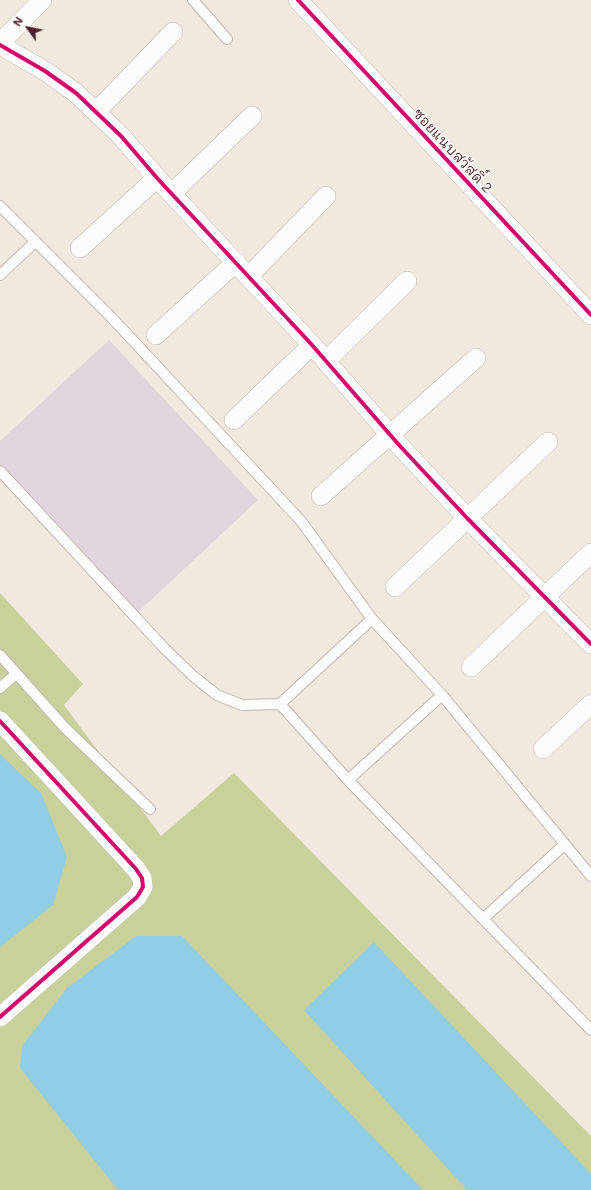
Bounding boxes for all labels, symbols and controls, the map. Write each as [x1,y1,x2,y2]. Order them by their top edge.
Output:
north arrow [8,8,48,48]
text: N [9,14,26,29]
street label: ซอยแนบสวัสดิ์ 2 [409,106,495,196]

